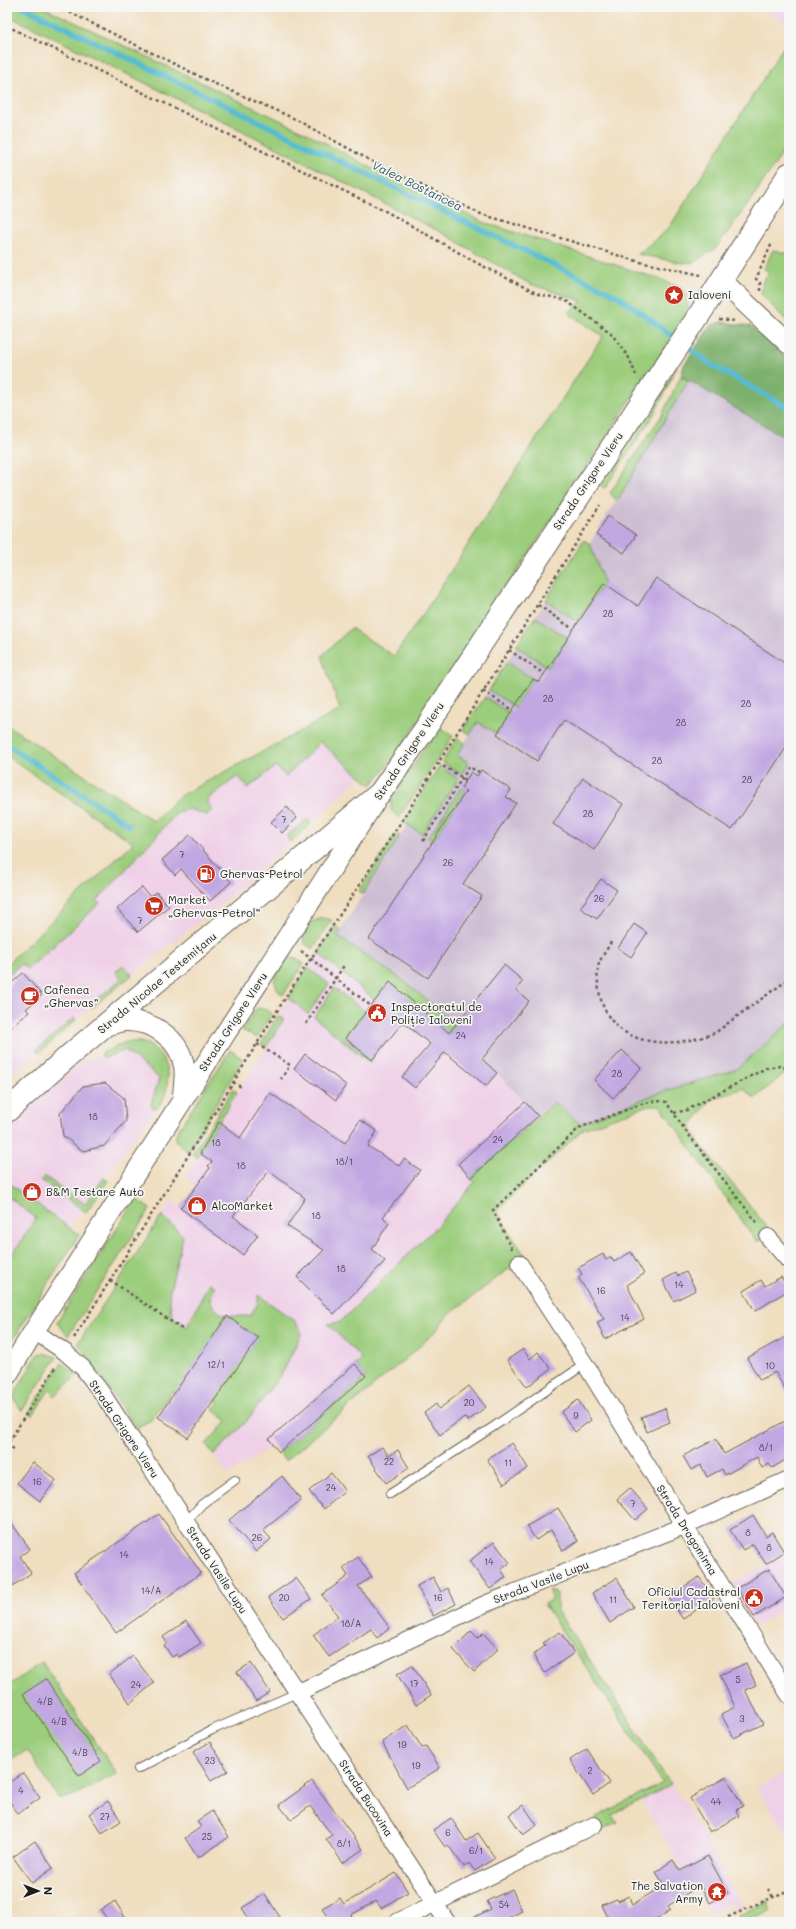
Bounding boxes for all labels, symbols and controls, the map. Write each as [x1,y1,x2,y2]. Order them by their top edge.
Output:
water label: Valea Bostancea [369,156,465,214]
place icon: Ialoveni [663,284,685,306]
place label: Ialoveni [688,287,731,302]
street label: Strada Grigore Vieru [549,429,626,533]
house number: 28 [603,608,614,619]
house number: 28 [543,693,554,704]
house number: 28 [741,698,752,709]
street label: Strada Grigore Vieru [370,699,447,803]
house number: 28 [676,717,687,728]
house number: 28 [652,755,663,766]
house number: 28 [742,774,753,785]
house number: 28 [583,808,594,819]
house number: 7 [281,814,287,825]
house number: 7 [179,849,185,860]
house number: 26 [443,857,453,868]
fuel station icon: Ghervas-Petrol [195,863,217,885]
place label: Ghervas-Petrol [220,866,303,881]
place label: Market „Ghervas-Petrol” [168,892,261,920]
house number: 26 [594,893,604,904]
supermarket icon: Market „Ghervas-Petrol” [143,895,165,917]
house number: 7 [137,915,143,926]
street label: Strada Nicolae Testemițanu [94,928,219,1037]
street label: Strada Grigore Vieru [195,969,270,1074]
place label: Cafenea „Ghervas” [44,982,99,1010]
cafe icon: Cafenea „Ghervas” [19,985,41,1007]
place label: Inspectoratul de Poliție Ialoveni [391,999,482,1027]
public building icon: Inspectoratul de Poliție Ialoveni [366,1002,388,1024]
house number: 24 [456,1030,467,1041]
house number: 28 [612,1068,623,1079]
house number: 18 [88,1111,98,1122]
house number: 24 [493,1134,504,1145]
house number: 18 [211,1137,221,1148]
house number: 18/1 [335,1156,353,1167]
house number: 18 [236,1160,246,1171]
shop icon: B&M Testare Auto [21,1181,43,1203]
place label: B&M Testare Auto [46,1184,144,1199]
shop icon: AlcoMarket [186,1195,208,1217]
place label: AlcoMarket [211,1198,273,1213]
house number: 18 [311,1210,321,1221]
house number: 18 [336,1263,346,1274]
house number: 14 [674,1279,684,1290]
house number: 16 [596,1285,606,1296]
house number: 14 [620,1312,630,1323]
house number: 12/1 [207,1359,225,1370]
house number: 10 [765,1360,775,1371]
street label: Strada Grigore Vieru [86,1377,163,1481]
house number: 20 [464,1397,475,1408]
house number: 9 [573,1410,579,1421]
house number: 8/1 [759,1442,773,1453]
house number: 22 [384,1456,394,1467]
house number: 11 [504,1457,512,1468]
house number: 16 [32,1476,42,1487]
house number: 24 [326,1482,337,1493]
street label: Strada Dragomirna [653,1482,721,1578]
house number: 7 [630,1498,636,1509]
street label: Strada Vasile Lupu [184,1523,251,1616]
house number: 8 [745,1527,751,1538]
house number: 26 [252,1532,262,1543]
house number: 8 [766,1542,772,1553]
house number: 14 [119,1549,129,1560]
house number: 14 [484,1556,494,1567]
street label: Strada Vasile Lupu [491,1556,591,1607]
place label: Oficiul Cadastral Teritorial Ialoveni [642,1584,740,1612]
house number: 14/A [141,1585,161,1596]
public building icon: Oficiul Cadastral Teritorial Ialoveni [743,1587,765,1609]
house number: 20 [279,1592,290,1603]
house number: 16 [433,1592,443,1603]
house number: 11 [609,1594,617,1605]
house number: 18/A [341,1618,361,1629]
house number: 5 [735,1674,741,1685]
house number: 17 [409,1678,419,1689]
house number: 24 [131,1679,142,1690]
house number: 4/B [37,1696,53,1707]
house number: 3 [739,1713,745,1724]
house number: 4/B [51,1716,67,1727]
house number: 19 [397,1739,407,1750]
house number: 4/B [72,1747,88,1758]
house number: 23 [205,1755,215,1766]
street label: Strada Bucovina [336,1756,397,1839]
house number: 19 [411,1760,421,1771]
house number: 2 [587,1765,593,1776]
house number: 4 [18,1785,24,1796]
house number: 44 [711,1796,722,1807]
house number: 27 [100,1811,110,1822]
house number: 6 [445,1827,451,1838]
house number: 25 [202,1831,212,1842]
house number: 8/1 [337,1838,351,1849]
house number: 6/1 [469,1845,483,1856]
north arrow [18,1871,58,1911]
place label: The Salvation Army [631,1878,703,1906]
temple icon: The Salvation Army [706,1881,728,1903]
text: N [41,1887,56,1895]
house number: 54 [499,1899,510,1910]

